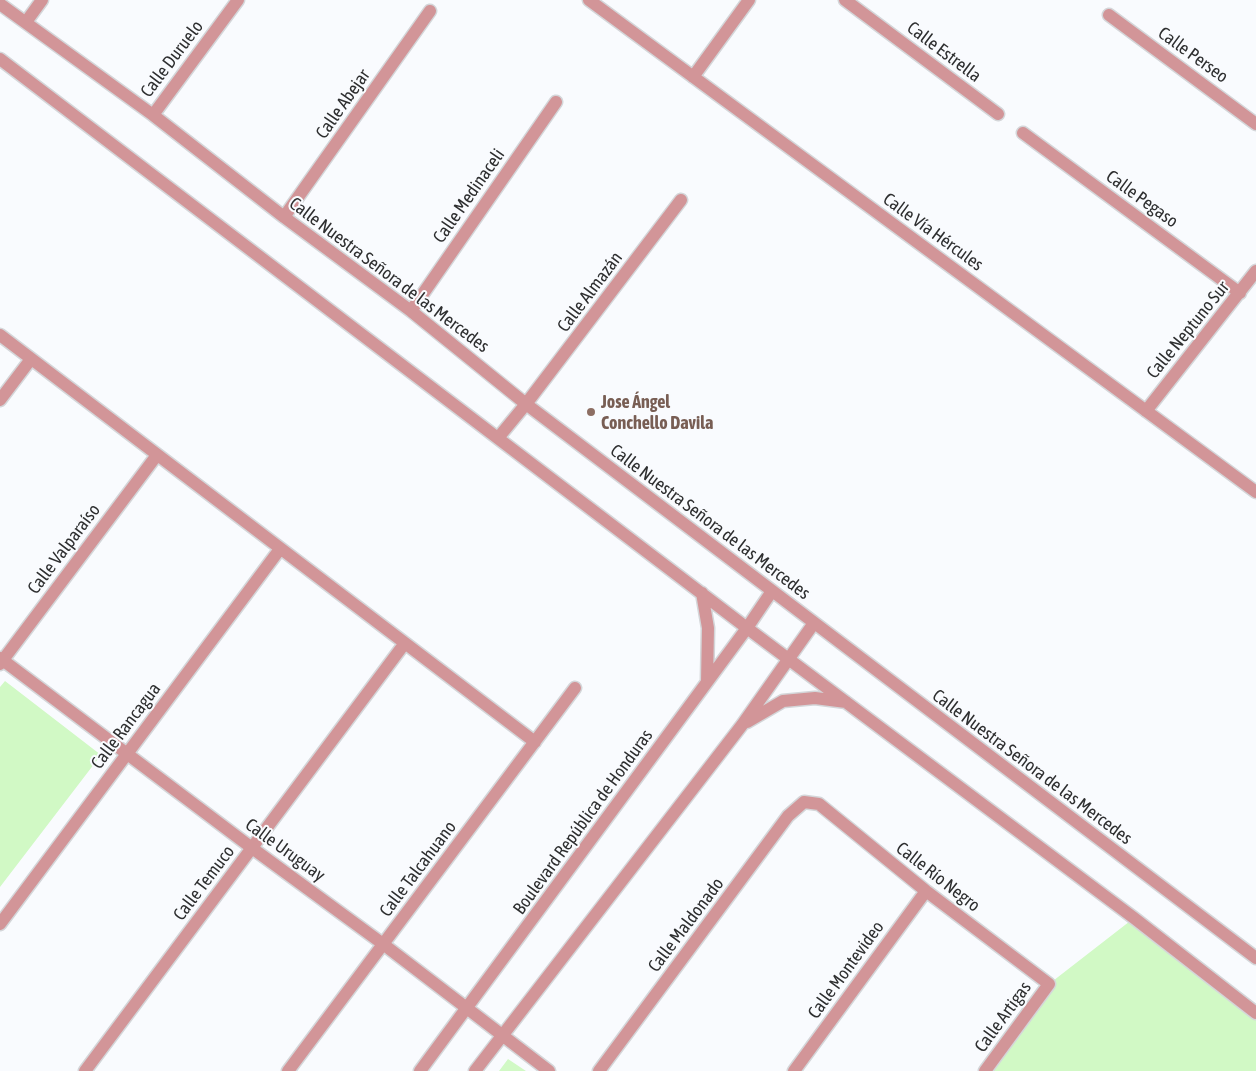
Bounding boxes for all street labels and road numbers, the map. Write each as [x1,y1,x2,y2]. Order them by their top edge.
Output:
street label: Calle Duruelo [136,16,208,102]
street label: Calle Estrella [903,17,985,87]
street label: Calle Perseo [1154,22,1232,88]
street label: Calle Abejar [311,65,375,143]
street label: Calle Medinaceli [429,145,509,247]
street label: Calle Pegaso [1102,166,1182,232]
street label: Calle Vía Hércules [879,188,987,276]
street label: Calle Nuestra Señora de las Mercedes [285,193,493,357]
street label: Calle Almazán [553,248,627,336]
street label: Calle Neptuno Sur [1142,277,1234,383]
street label: Calle Nuestra Señora de las Mercedes [606,440,814,604]
street label: Calle Valparaíso [23,500,105,598]
street label: Calle Rancagua [87,679,165,773]
street label: Calle Nuestra Señora de las Mercedes [928,685,1136,849]
street label: Boulevard República de Honduras [509,725,657,919]
street label: Calle Uruguay [241,814,329,886]
street label: Calle Talcahuano [375,817,461,921]
street label: Calle Río Negro [892,837,984,917]
street label: Calle Temuco [169,841,239,925]
street label: Calle Maldonado [644,874,728,976]
street label: Calle Montevideo [803,917,889,1023]
street label: Calle Artigas [970,978,1036,1056]

